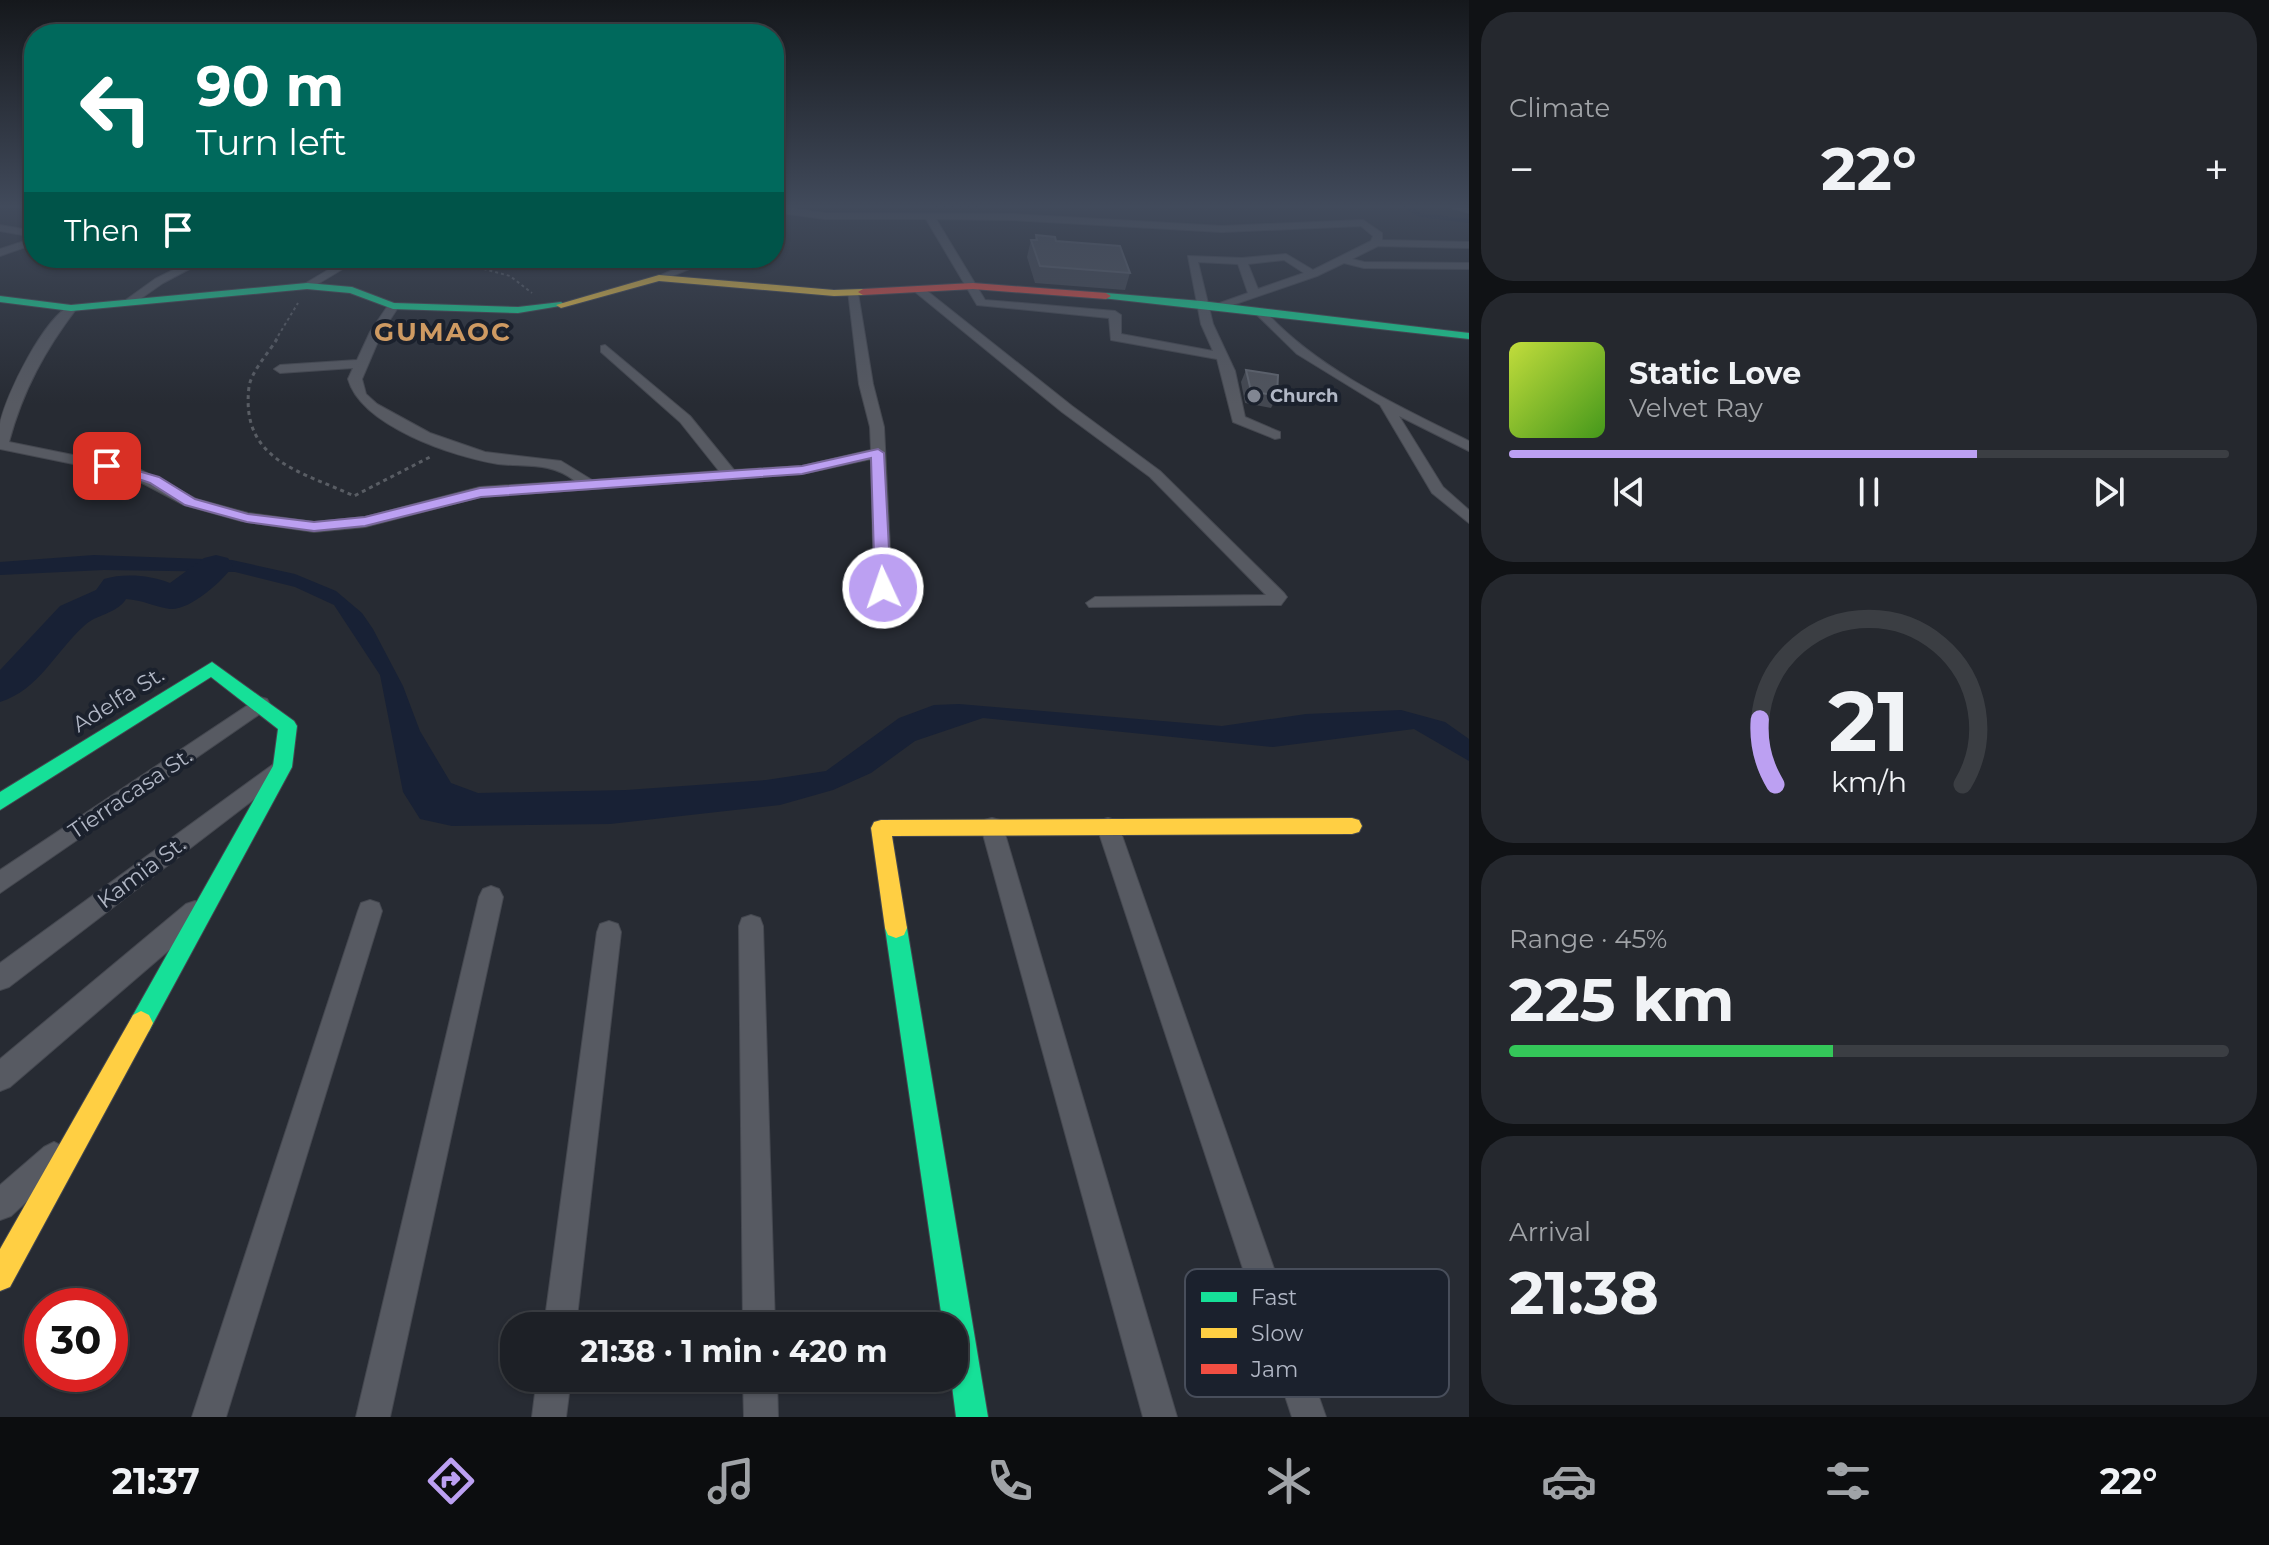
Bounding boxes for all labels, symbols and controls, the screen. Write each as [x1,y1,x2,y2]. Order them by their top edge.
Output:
text: 90 m [196,52,344,120]
icon: left [64,56,168,160]
text: Climate [1509,92,1610,124]
text: Turn left [196,120,347,164]
text: 22° [1821,132,1917,205]
text: − [1509,142,1534,196]
text: + [2204,142,2229,196]
icon: arrive [156,208,200,252]
text: Then [64,212,140,249]
district label: GUMAOC [374,316,512,348]
text: Static Love [1629,355,1801,392]
place label: Church [1270,385,1338,407]
marker: Church [1245,387,1263,405]
text: Velvet Ray [1629,392,1763,424]
pin [73,432,141,500]
icon: arrive [85,444,129,488]
icon: previous [1607,470,1651,514]
icon: pause [1847,470,1891,514]
icon: next [2087,470,2131,514]
position arrow [841,546,925,630]
street label: Adelfa St. [67,661,169,738]
text: 21 [1828,669,1910,771]
street label: Tierracasa St. [63,742,197,845]
text: km/h [1831,764,1907,799]
street label: Kamia St. [92,830,191,914]
text: Range · 45% [1509,923,1667,955]
text: 225 km [1509,963,1735,1036]
text: Arrival [1509,1216,1591,1248]
text: 21:38 [1509,1256,1659,1329]
legend [1185,1269,1449,1397]
text: Fast [1251,1284,1297,1311]
speed limit sign: 30 [24,1288,128,1392]
text: Slow [1251,1320,1304,1347]
text: 21:38 · 1 min · 420 m [580,1333,888,1370]
text: Jam [1250,1356,1298,1383]
icon: directions [423,1453,479,1509]
icon: music [703,1453,759,1509]
icon: phone [982,1453,1038,1509]
icon: climate [1261,1453,1317,1509]
icon: car [1541,1453,1597,1509]
icon: filters [1820,1453,1876,1509]
text: 21:37 [112,1459,200,1503]
text: 22° [2100,1459,2157,1503]

